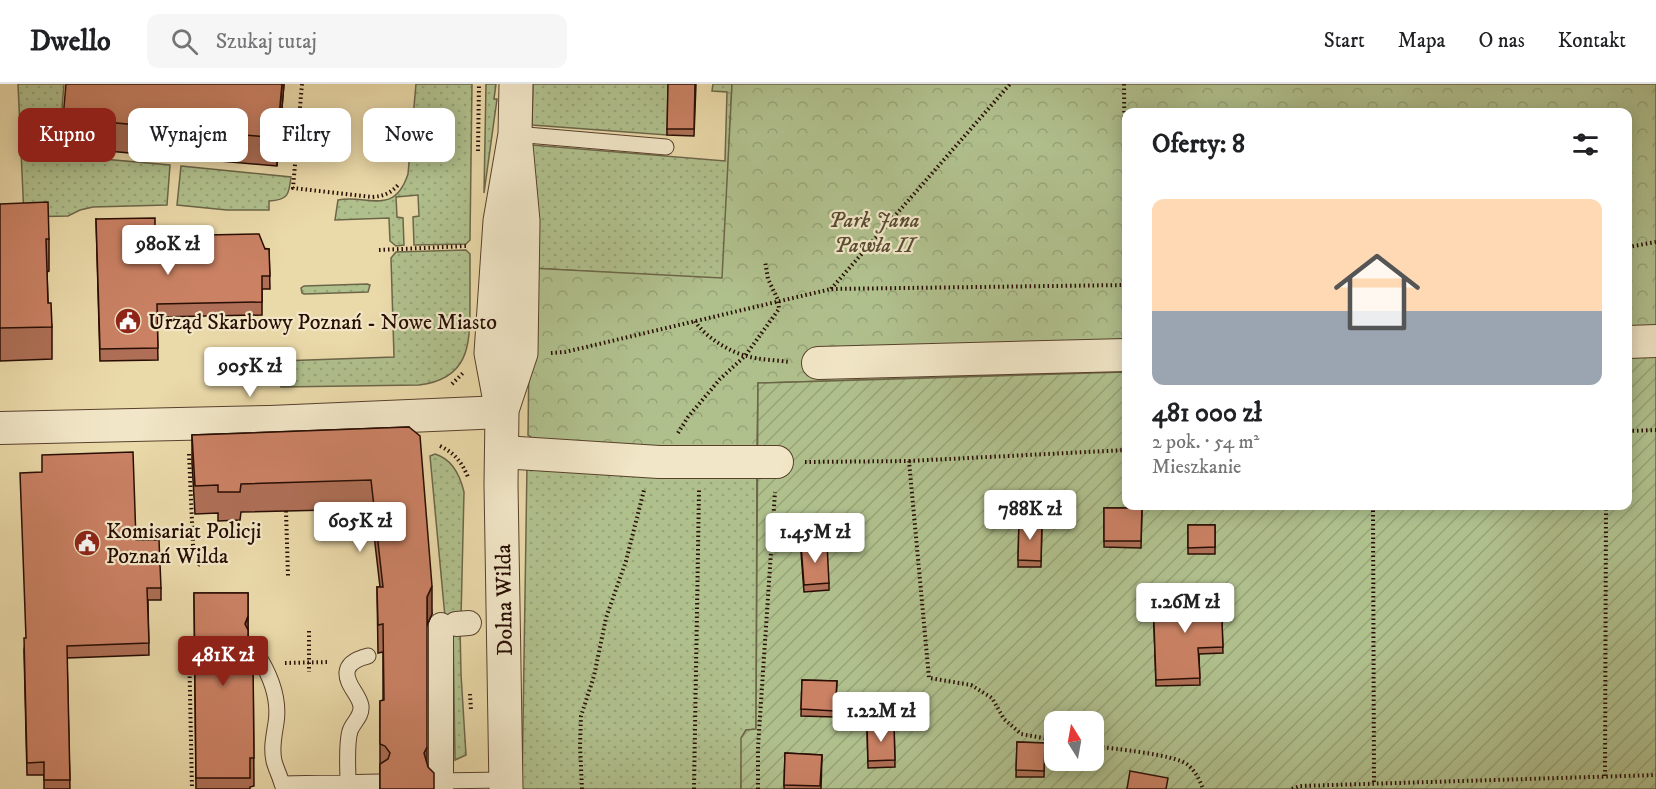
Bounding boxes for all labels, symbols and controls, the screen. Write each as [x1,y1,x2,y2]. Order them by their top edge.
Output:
search box [147,14,567,68]
text: Dwello [30,24,111,59]
icon: search [168,25,201,58]
text: Szukaj tutaj [216,28,317,55]
text: Start [1324,28,1365,54]
text: Mapa [1398,28,1445,54]
text: O nas [1478,28,1525,54]
text: Kontakt [1558,28,1626,54]
chip: Kupno [18,108,116,162]
chip: Wynajem [128,108,248,162]
chip: Filtry [260,108,351,162]
chip: Nowe [363,108,455,162]
text: Oferty: 8 [1152,128,1245,161]
icon: filters [1569,128,1602,161]
park label: Park Jana Pawła II [828,207,920,259]
pin: 980K zł [113,225,223,276]
text: 980K zł [136,232,200,257]
icon: home [1323,238,1431,346]
public building icon: Urząd Skarbowy Poznań - Nowe Miasto [113,306,143,336]
place label: Urząd Skarbowy Poznań - Nowe Miasto [148,309,497,336]
pin: 905K zł [195,347,305,398]
text: 905K zł [218,354,282,379]
text: 481 000 zł [1152,397,1262,430]
text: 2 pok. · 54 m² [1152,430,1259,455]
text: Mieszkanie [1152,455,1241,480]
pin: 788K zł [975,490,1085,541]
text: 788K zł [998,497,1062,522]
pin: 605K zł [305,502,415,553]
text: 605K zł [328,509,392,534]
pin: 1.45M zł [753,513,877,564]
place label: Komisariat Policji Poznań Wilda [106,518,261,570]
text: 1.45M zł [780,520,850,545]
public building icon: Komisariat Policji Poznań Wilda [72,528,102,558]
street label: Dolna Wilda [490,543,519,656]
pin: 1.26M zł [1123,583,1247,634]
text: 1.26M zł [1150,590,1220,615]
pin: 481K zł [168,636,278,687]
text: 481K zł [192,643,254,668]
pin: 1.22M zł [819,692,943,743]
text: 1.22M zł [847,699,915,724]
north arrow [1044,711,1104,771]
map controls [1044,711,1104,771]

